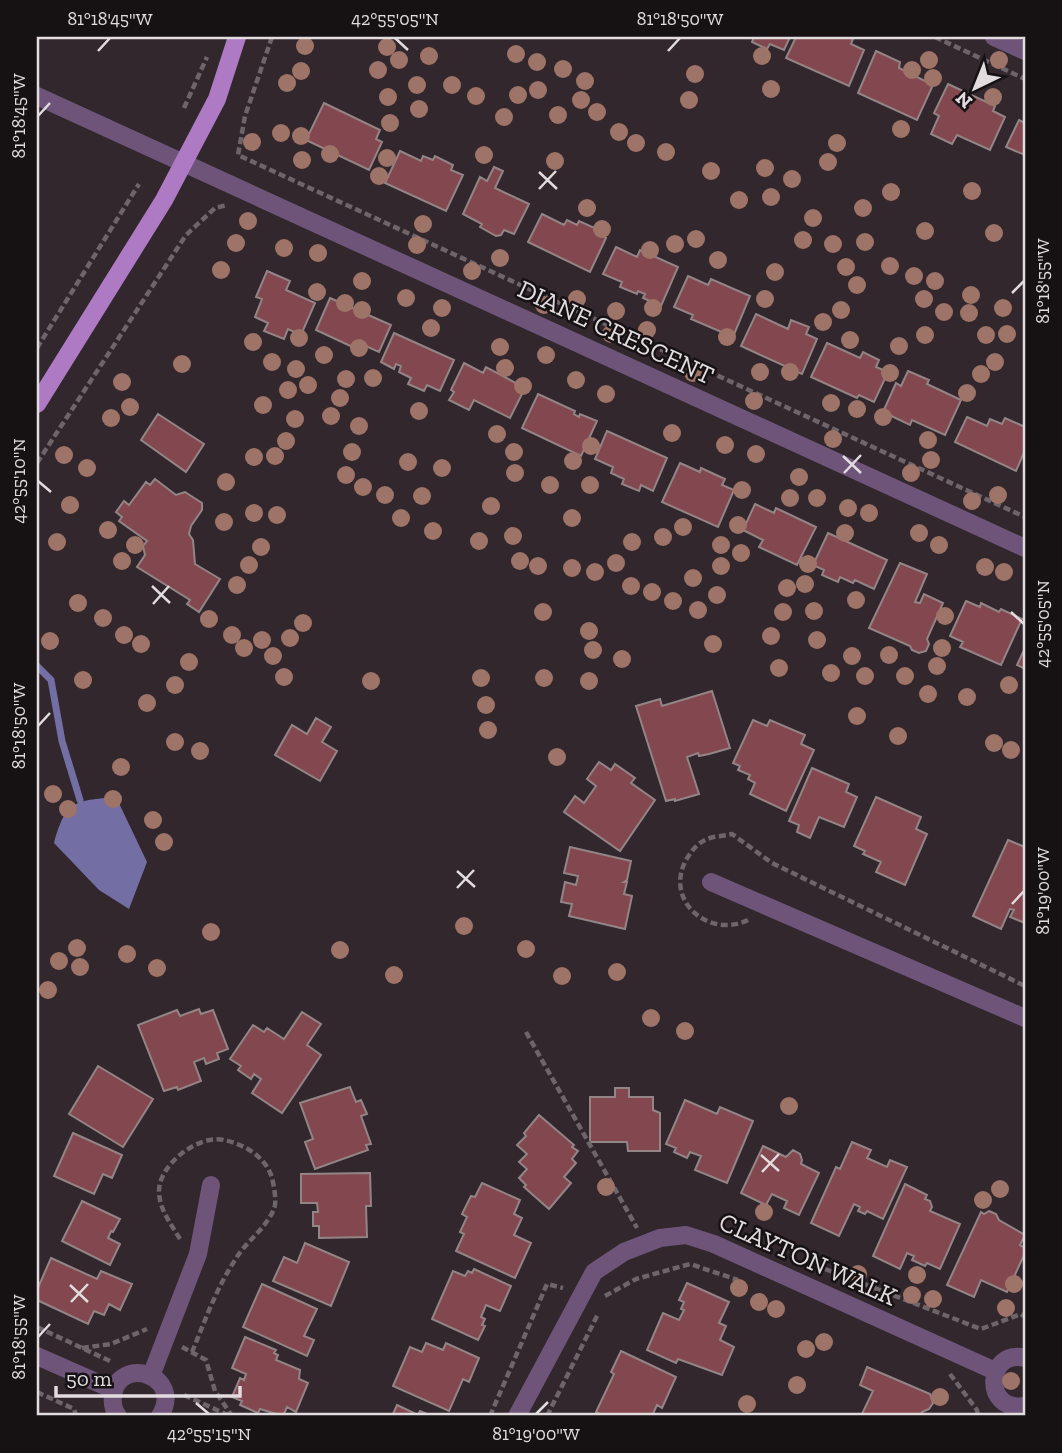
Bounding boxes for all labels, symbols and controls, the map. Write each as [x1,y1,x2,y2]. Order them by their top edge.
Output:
text: 81°18'45"W [67,8,153,30]
text: 42°55'05"N [351,8,439,30]
text: 81°18'50"W [637,8,723,30]
north arrow [940,52,1010,122]
text: 81°18'45"W [8,73,30,159]
text: N [951,87,977,113]
text: 81°18'55"W [1032,238,1054,324]
street label: DIANE CRESCENT [513,272,719,392]
text: 42°55'10"N [8,438,30,524]
text: 42°55'05"N [1032,580,1054,668]
text: 81°18'50"W [8,683,30,769]
text: 81°19'00"W [1032,847,1054,935]
street label: CLAYTON WALK [714,1206,902,1313]
text: 81°18'55"W [8,1294,30,1380]
scale bar [56,1355,240,1399]
text: 50 m [66,1366,112,1391]
text: 42°55'15"N [167,1423,251,1445]
text: 81°19'00"W [492,1423,580,1445]

